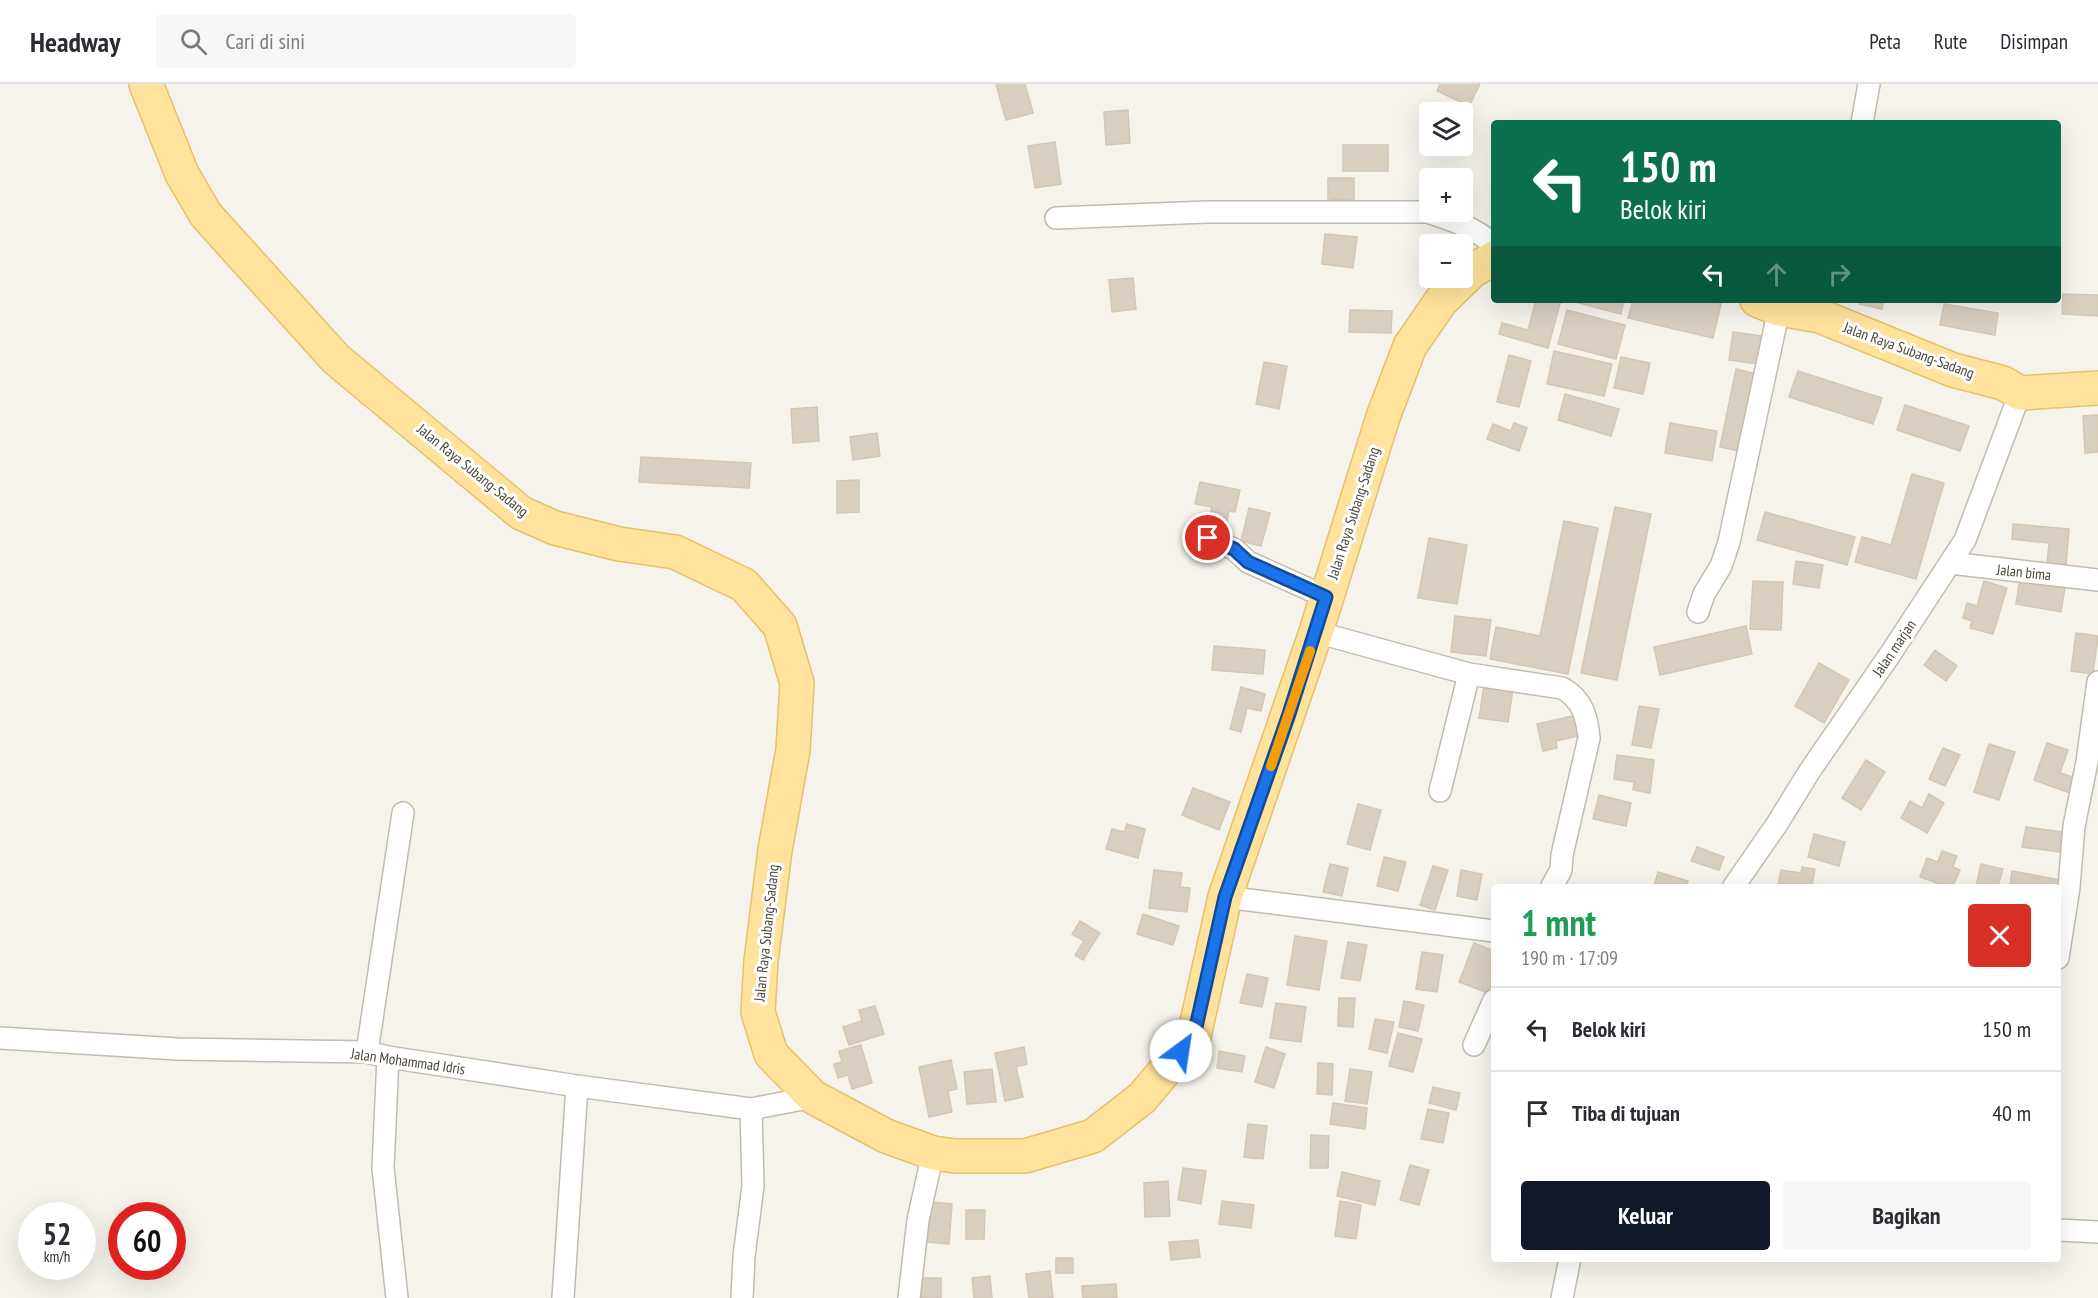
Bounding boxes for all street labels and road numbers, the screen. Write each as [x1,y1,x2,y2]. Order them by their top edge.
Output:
street label: Jalan Raya Subang-Sadang [1840,317,1977,382]
street label: Jalan Raya Subang-Sadang [413,419,533,521]
street label: Jalan Raya Subang-Sadang [1322,445,1383,582]
street label: Jalan bima [1995,560,2052,584]
street label: Jalan marjan [1868,616,1920,681]
street label: Jalan Raya Subang-Sadang [749,864,783,1003]
street label: Jalan Mohammad Idris [349,1043,466,1078]

